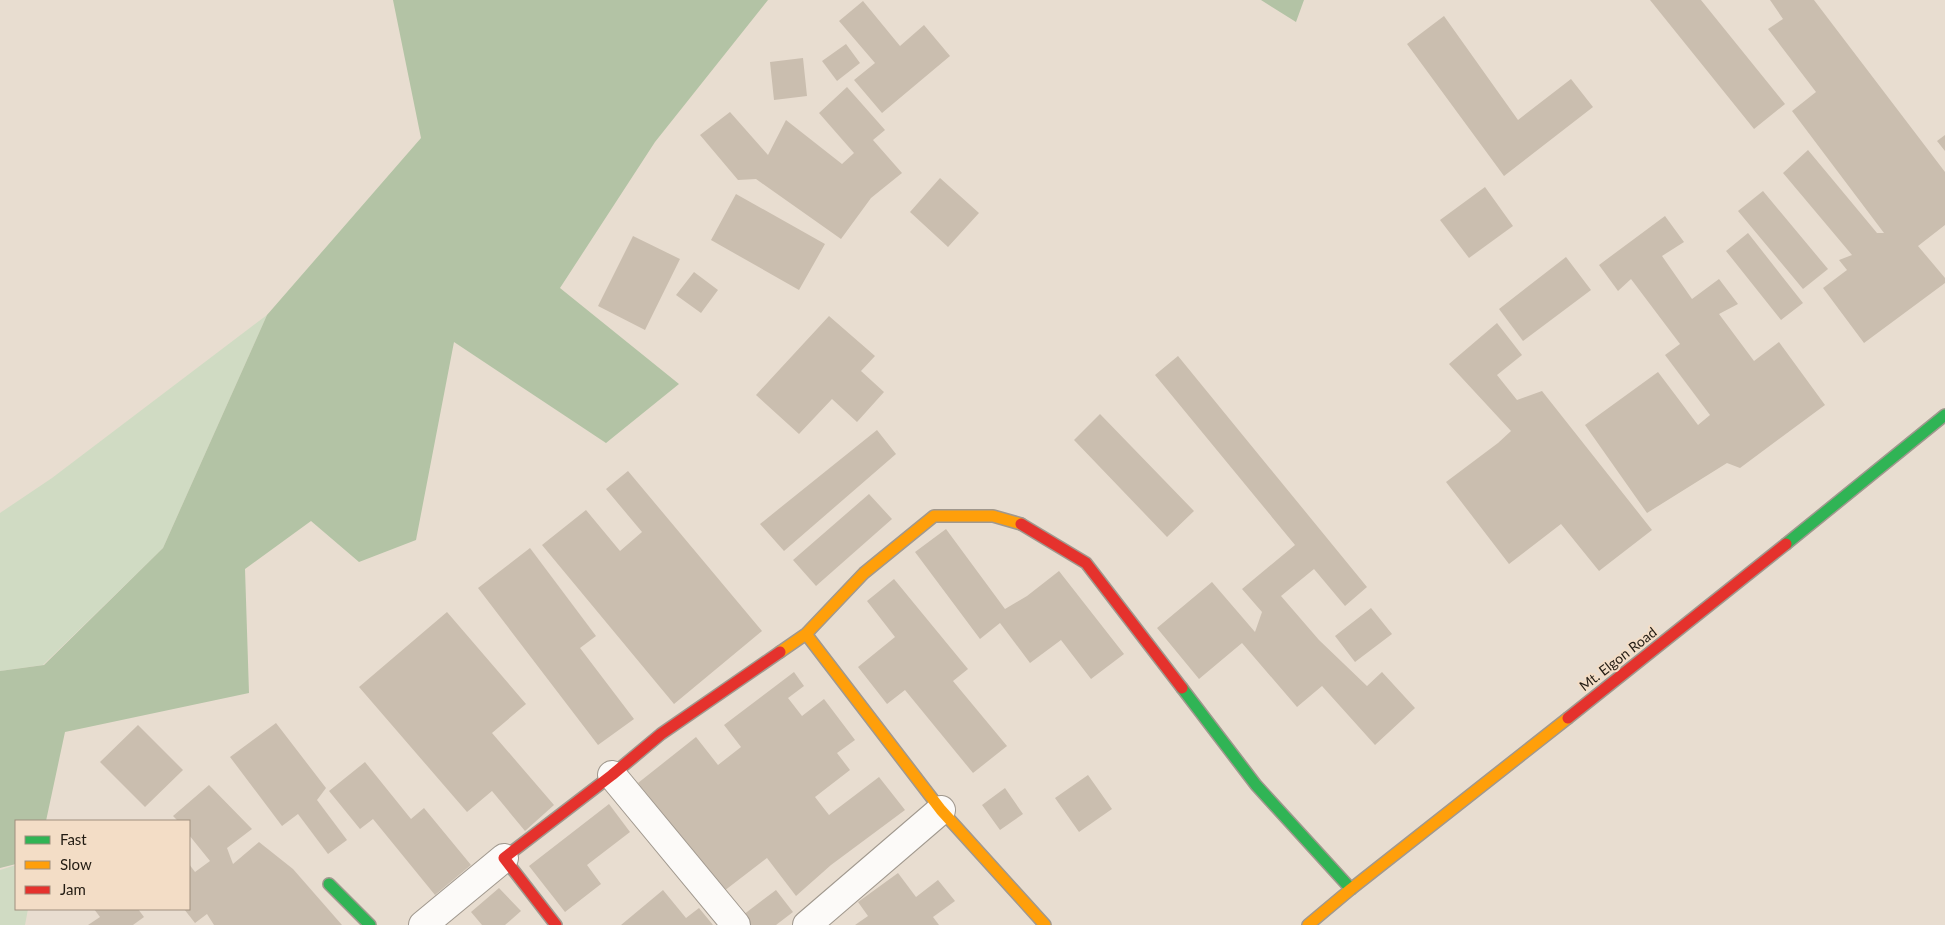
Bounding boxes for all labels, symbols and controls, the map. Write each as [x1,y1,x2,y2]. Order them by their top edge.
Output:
street label: Mt. Elgon Road [1576,623,1660,694]
legend [15,820,190,910]
text: Fast [60,830,87,848]
text: Slow [60,855,92,873]
text: Jam [60,880,86,898]

